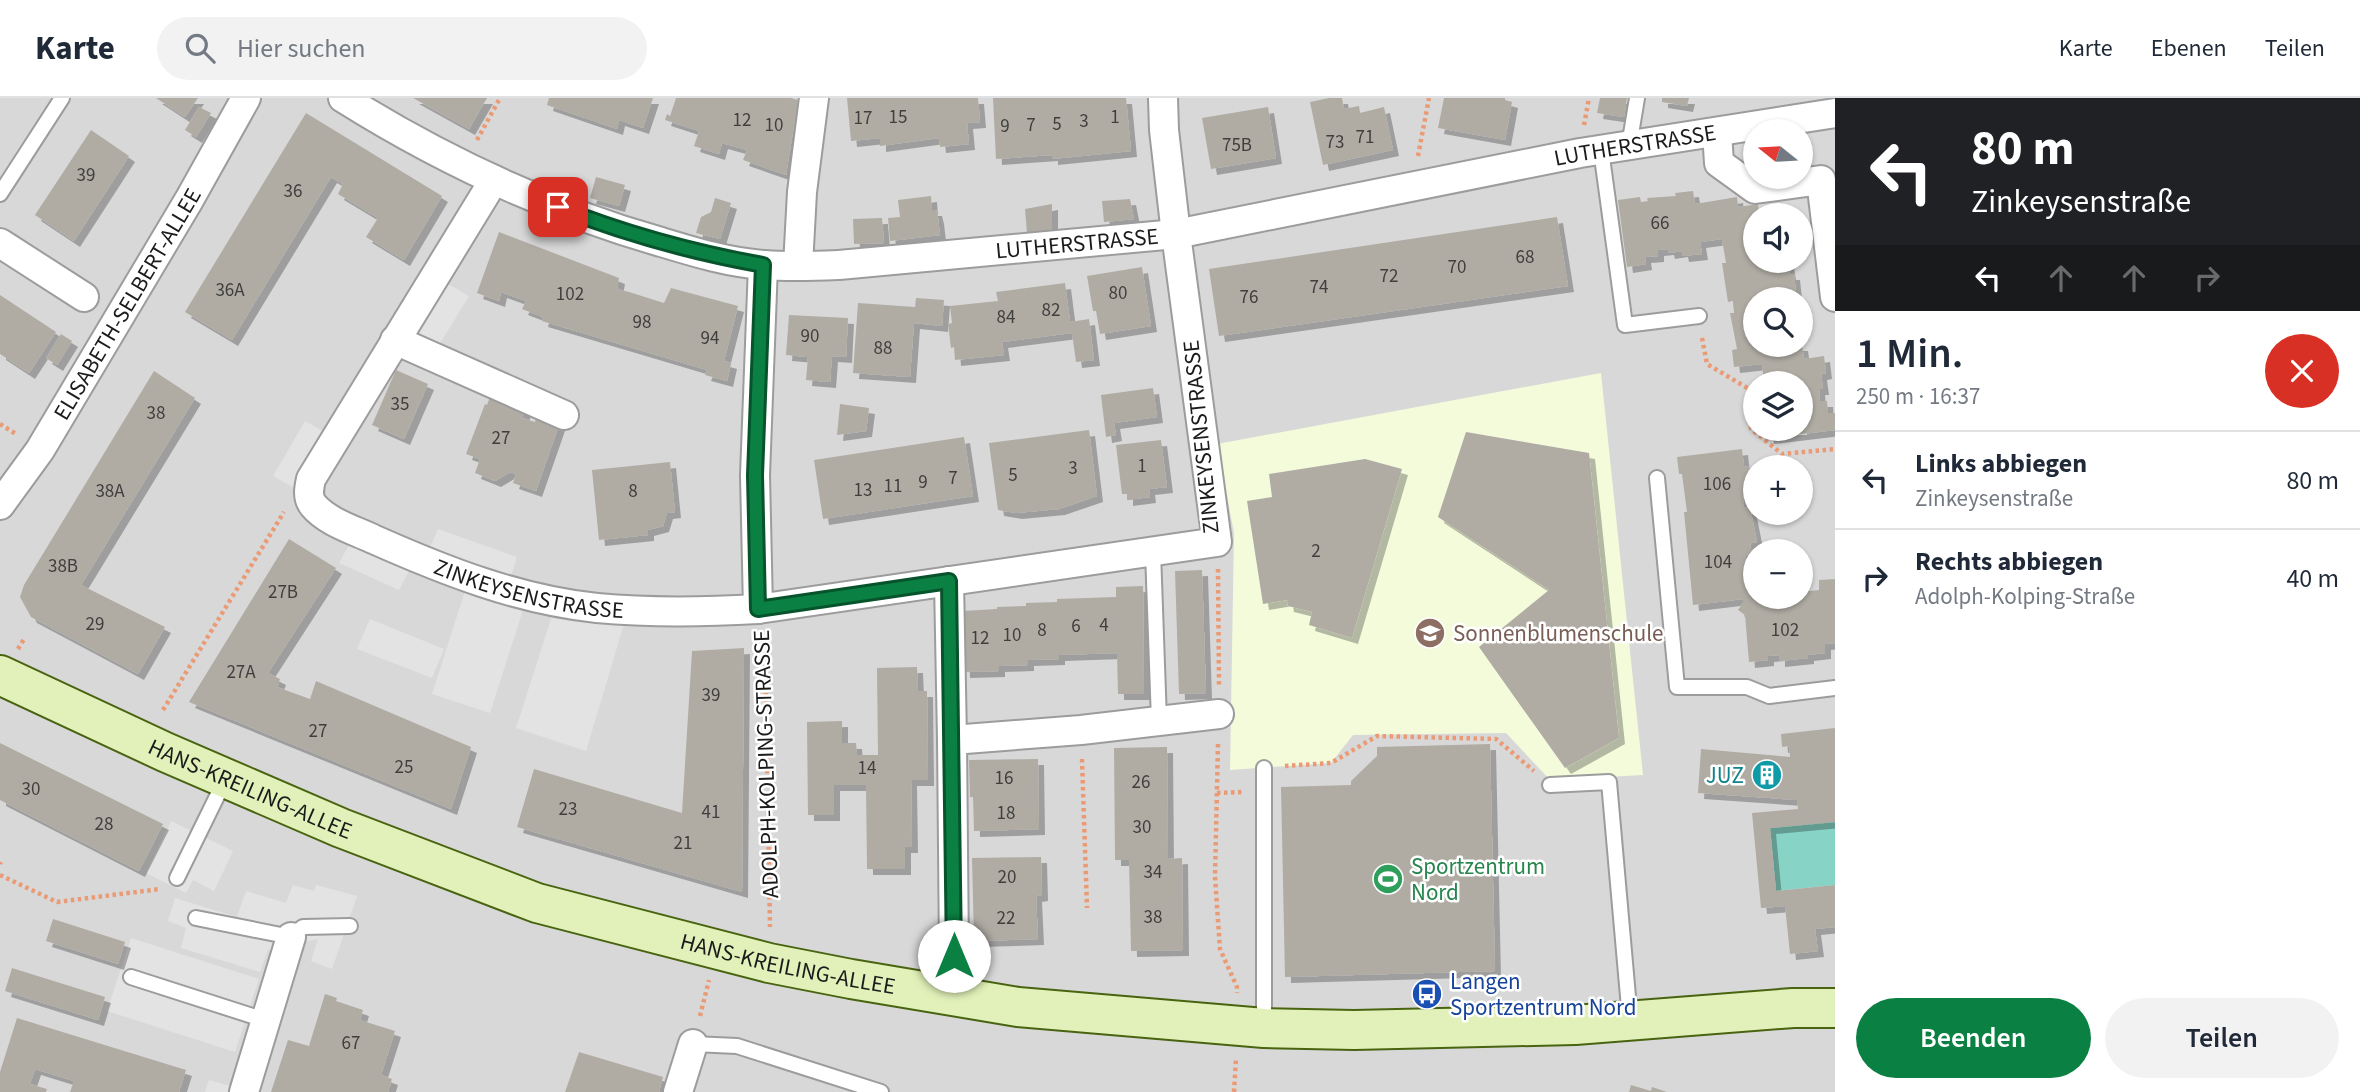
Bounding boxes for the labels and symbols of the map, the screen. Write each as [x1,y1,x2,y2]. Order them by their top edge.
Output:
house number: 15 [889,104,907,131]
house number: 1 [1110,104,1120,131]
house number: 17 [854,105,872,132]
house number: 12 [733,107,751,134]
house number: 3 [1079,108,1089,135]
house number: 5 [1052,111,1062,138]
house number: 10 [765,112,783,139]
house number: 7 [1026,112,1036,139]
house number: 9 [1000,113,1010,140]
street label: LUTHERSTRASSE [1551,115,1718,174]
north arrow [1743,119,1813,189]
house number: 71 [1356,124,1374,151]
house number: 73 [1326,129,1344,156]
house number: 75B [1222,132,1252,159]
house number: 39 [77,162,95,189]
pin [528,177,588,237]
house number: 36 [284,178,302,205]
street label: ELISABETH-SELBERT-ALLEE [45,182,209,426]
house number: 66 [1651,210,1669,237]
street label: LUTHERSTRASSE [994,219,1160,267]
house number: 68 [1516,244,1534,271]
house number: 70 [1448,254,1466,281]
house number: 72 [1380,263,1398,290]
house number: 74 [1310,274,1328,301]
house number: 36A [215,277,245,304]
house number: 80 [1109,280,1127,307]
house number: 102 [556,281,584,308]
house number: 76 [1240,284,1258,311]
house number: 82 [1042,297,1060,324]
house number: 84 [997,304,1015,331]
house number: 98 [633,309,651,336]
house number: 90 [801,323,819,350]
house number: 94 [701,325,719,352]
house number: 88 [874,335,892,362]
street label: ZINKEYSENSTRASSE [1174,338,1228,536]
house number: 35 [391,391,409,418]
house number: 38 [147,400,165,427]
house number: 27 [492,425,510,452]
house number: 1 [1137,453,1147,480]
house number: 3 [1068,455,1078,482]
house number: 5 [1008,462,1018,489]
house number: 7 [948,465,958,492]
house number: 9 [918,469,928,496]
house number: 106 [1703,471,1731,498]
house number: 11 [884,473,902,500]
house number: 13 [854,477,872,504]
house number: 38A [95,478,125,505]
house number: 8 [628,478,638,505]
house number: 2 [1311,538,1321,565]
house number: 104 [1704,549,1732,576]
street label: ZINKEYSENSTRASSE [429,550,625,626]
house number: 38B [48,553,78,580]
house number: 27B [268,579,298,606]
house number: 29 [86,611,104,638]
house number: 4 [1099,612,1109,639]
house number: 6 [1071,613,1081,640]
school or university icon: Sonnenblumenschule [1413,616,1447,650]
house number: 8 [1037,617,1047,644]
place label: Sonnenblumenschule [1453,617,1663,650]
house number: 102 [1771,617,1799,644]
house number: 10 [1003,622,1021,649]
house number: 12 [971,625,989,652]
street label: ADOLPH-KOLPING-STRASSE [745,629,787,899]
house number: 27A [226,659,256,686]
house number: 39 [702,682,720,709]
house number: 27 [309,718,327,745]
street label: HANS-KREILING-ALLEE [143,730,357,847]
house number: 25 [395,754,413,781]
house number: 14 [858,755,876,782]
building icon: JUZ [1750,758,1784,792]
place label: JUZ [1706,759,1744,792]
house number: 16 [995,765,1013,792]
house number: 26 [1132,769,1150,796]
house number: 30 [22,776,40,803]
house number: 23 [559,796,577,823]
house number: 41 [702,799,720,826]
house number: 18 [997,800,1015,827]
house number: 28 [95,811,113,838]
house number: 30 [1133,814,1151,841]
house number: 21 [674,830,692,857]
place label: Sportzentrum Nord [1411,850,1545,909]
house number: 34 [1144,859,1162,886]
sports icon: Sportzentrum Nord [1371,862,1405,896]
house number: 20 [998,864,1016,891]
house number: 38 [1144,904,1162,931]
house number: 22 [997,905,1015,932]
position arrow [917,919,991,993]
street label: HANS-KREILING-ALLEE [677,924,898,1003]
place label: Langen Sportzentrum Nord [1450,965,1637,1024]
bus stop icon: Langen Sportzentrum Nord [1410,977,1444,1011]
house number: 67 [342,1030,360,1057]

